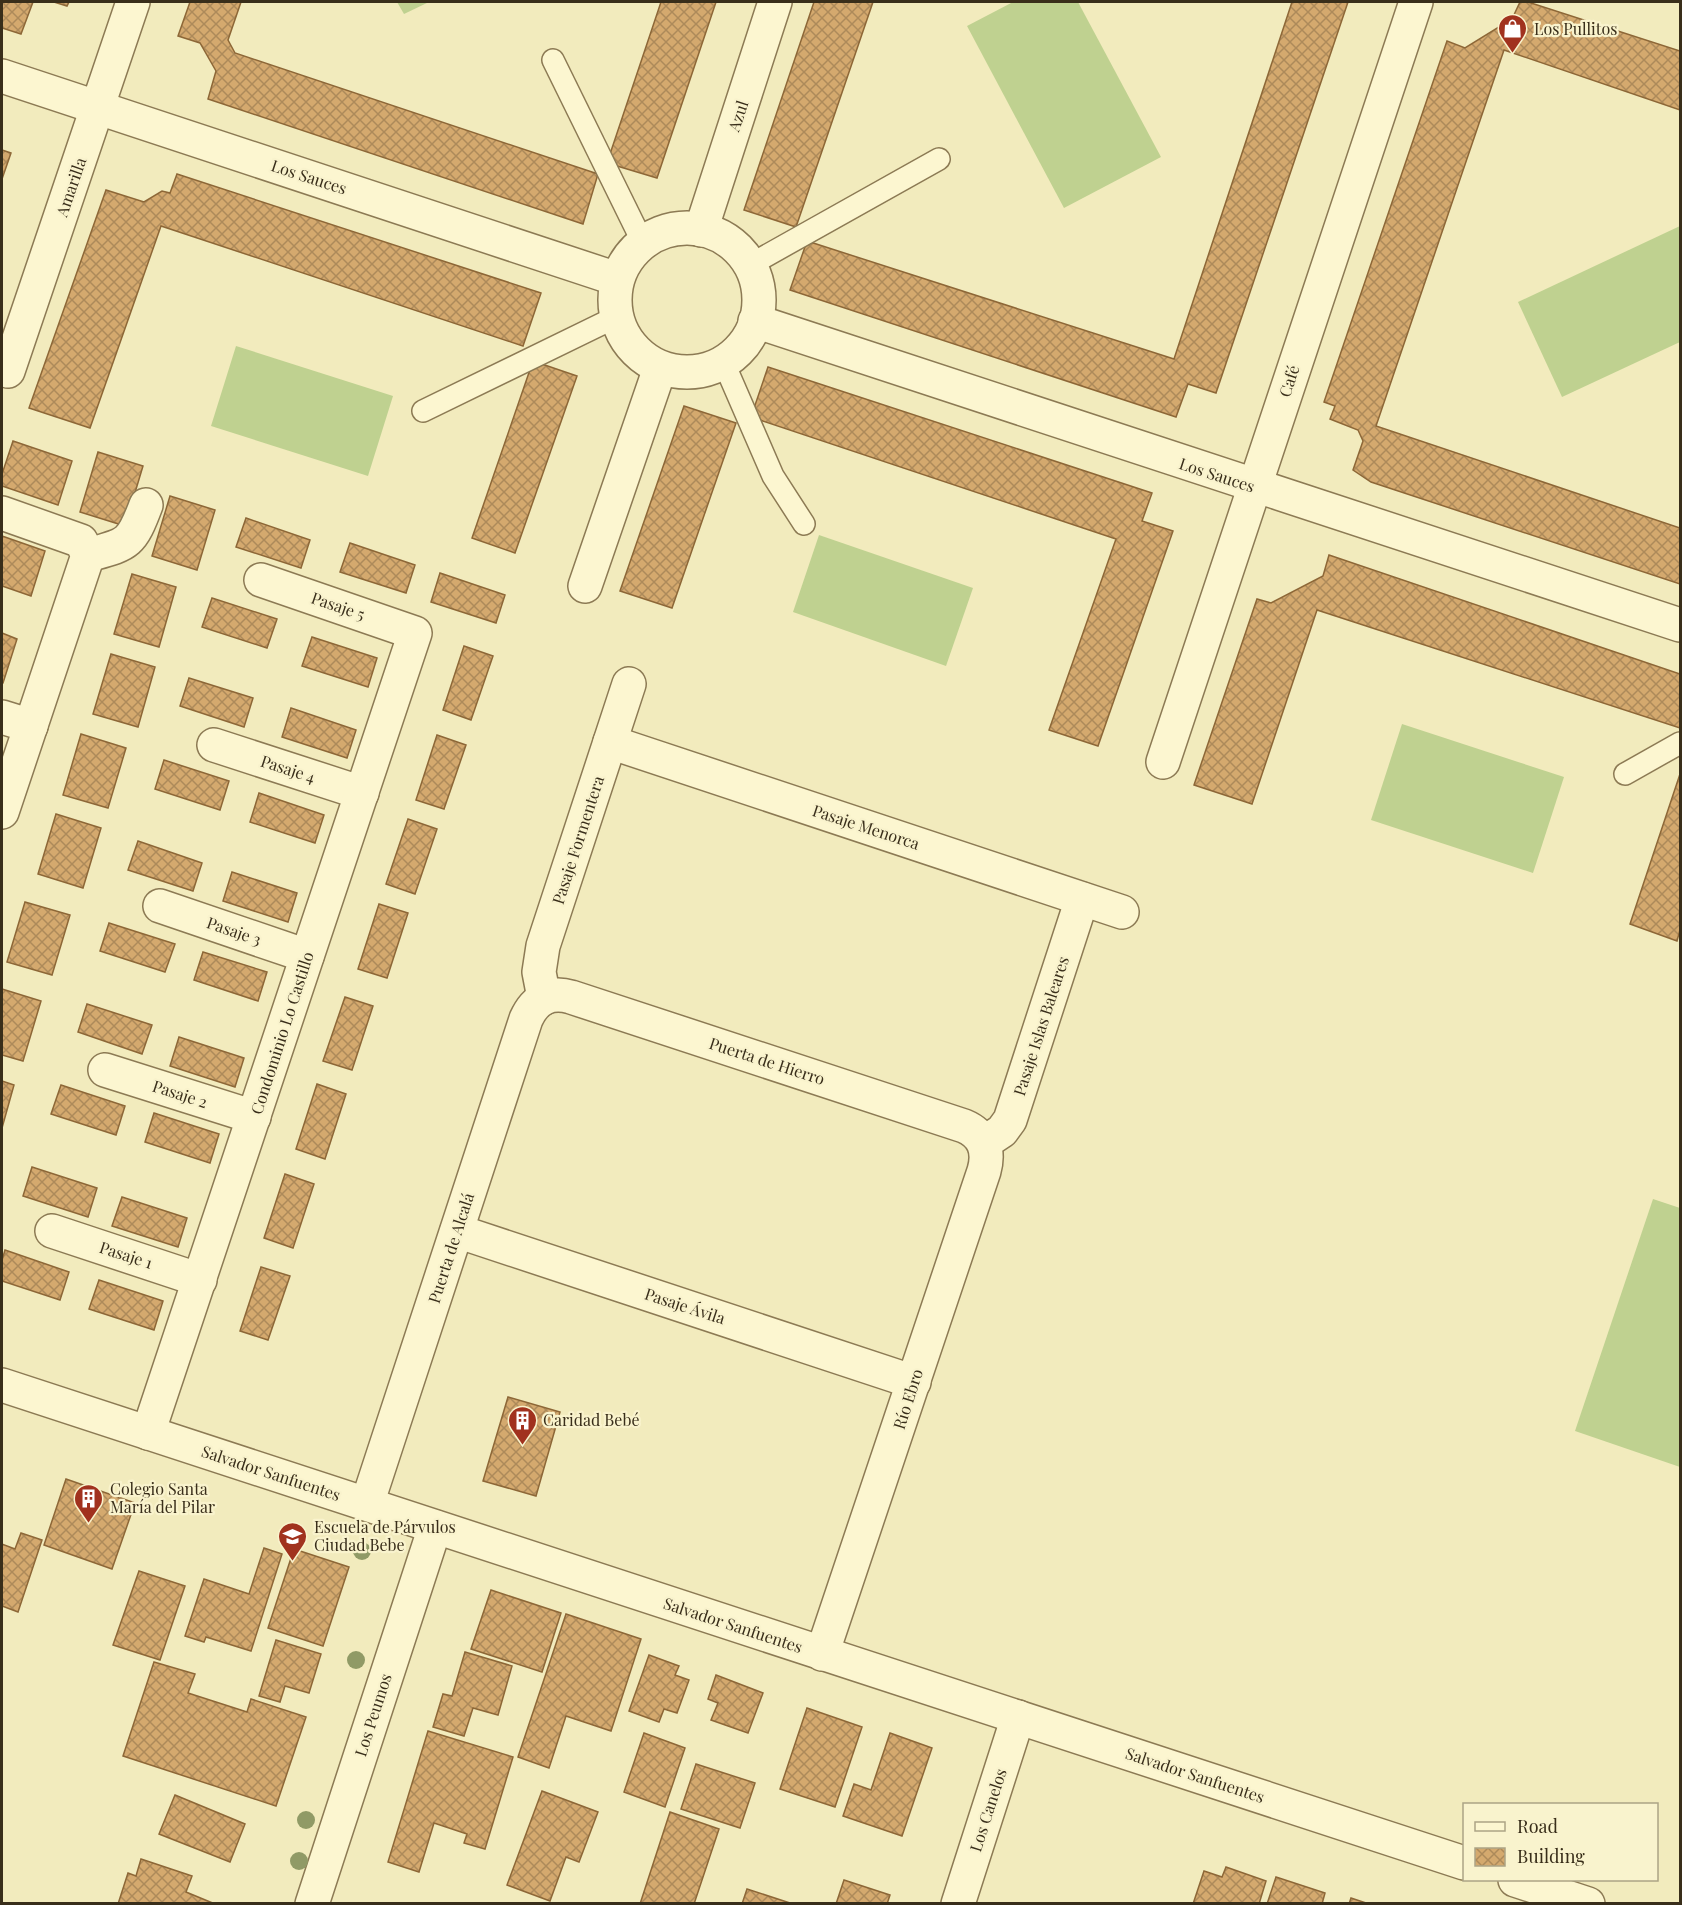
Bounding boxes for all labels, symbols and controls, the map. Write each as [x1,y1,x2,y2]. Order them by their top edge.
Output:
shop icon: Los Pullitos [1497,13,1529,55]
place label: Los Pullitos [1534,18,1617,39]
street label: Azul [722,97,753,135]
street label: Amarilla [50,154,90,220]
street label: Los Sauces [269,154,350,199]
street label: Café [1274,362,1303,399]
street label: Los Sauces [1177,452,1258,497]
street label: Pasaje 5 [309,587,368,624]
street label: Pasaje 4 [258,750,318,787]
street label: Pasaje Formentera [547,773,608,907]
street label: Pasaje Menorca [810,799,922,854]
street label: Pasaje 3 [204,911,264,950]
street label: Condominio Lo Castillo [245,949,318,1117]
street label: Pasaje Islas Baleares [1008,953,1073,1098]
street label: Puerta de Hierro [707,1032,828,1089]
street label: Pasaje 2 [150,1075,210,1112]
street label: Puerta de Alcalá [423,1190,478,1306]
street label: Pasaje 1 [97,1236,155,1273]
street label: Pasaje Ávila [642,1283,728,1328]
street label: Río Ebro [888,1366,927,1432]
building icon: Caridad Bebé [506,1404,538,1446]
place label: Caridad Bebé [543,1409,640,1430]
street label: Salvador Sanfuentes [199,1440,343,1505]
place label: Colegio Santa María del Pilar [110,1478,215,1517]
building icon: Colegio Santa María del Pilar [73,1482,105,1524]
place label: Escuela de Párvulos Ciudad Bebe [314,1516,456,1555]
school or university icon: Escuela de Párvulos Ciudad Bebe [277,1520,309,1562]
street label: Salvador Sanfuentes [661,1592,805,1657]
street label: Los Peumos [349,1671,396,1759]
street label: Salvador Sanfuentes [1123,1742,1267,1807]
street label: Los Canelos [964,1766,1011,1854]
legend [1463,1803,1658,1881]
text: Road [1517,1814,1558,1838]
text: Building [1517,1844,1585,1868]

